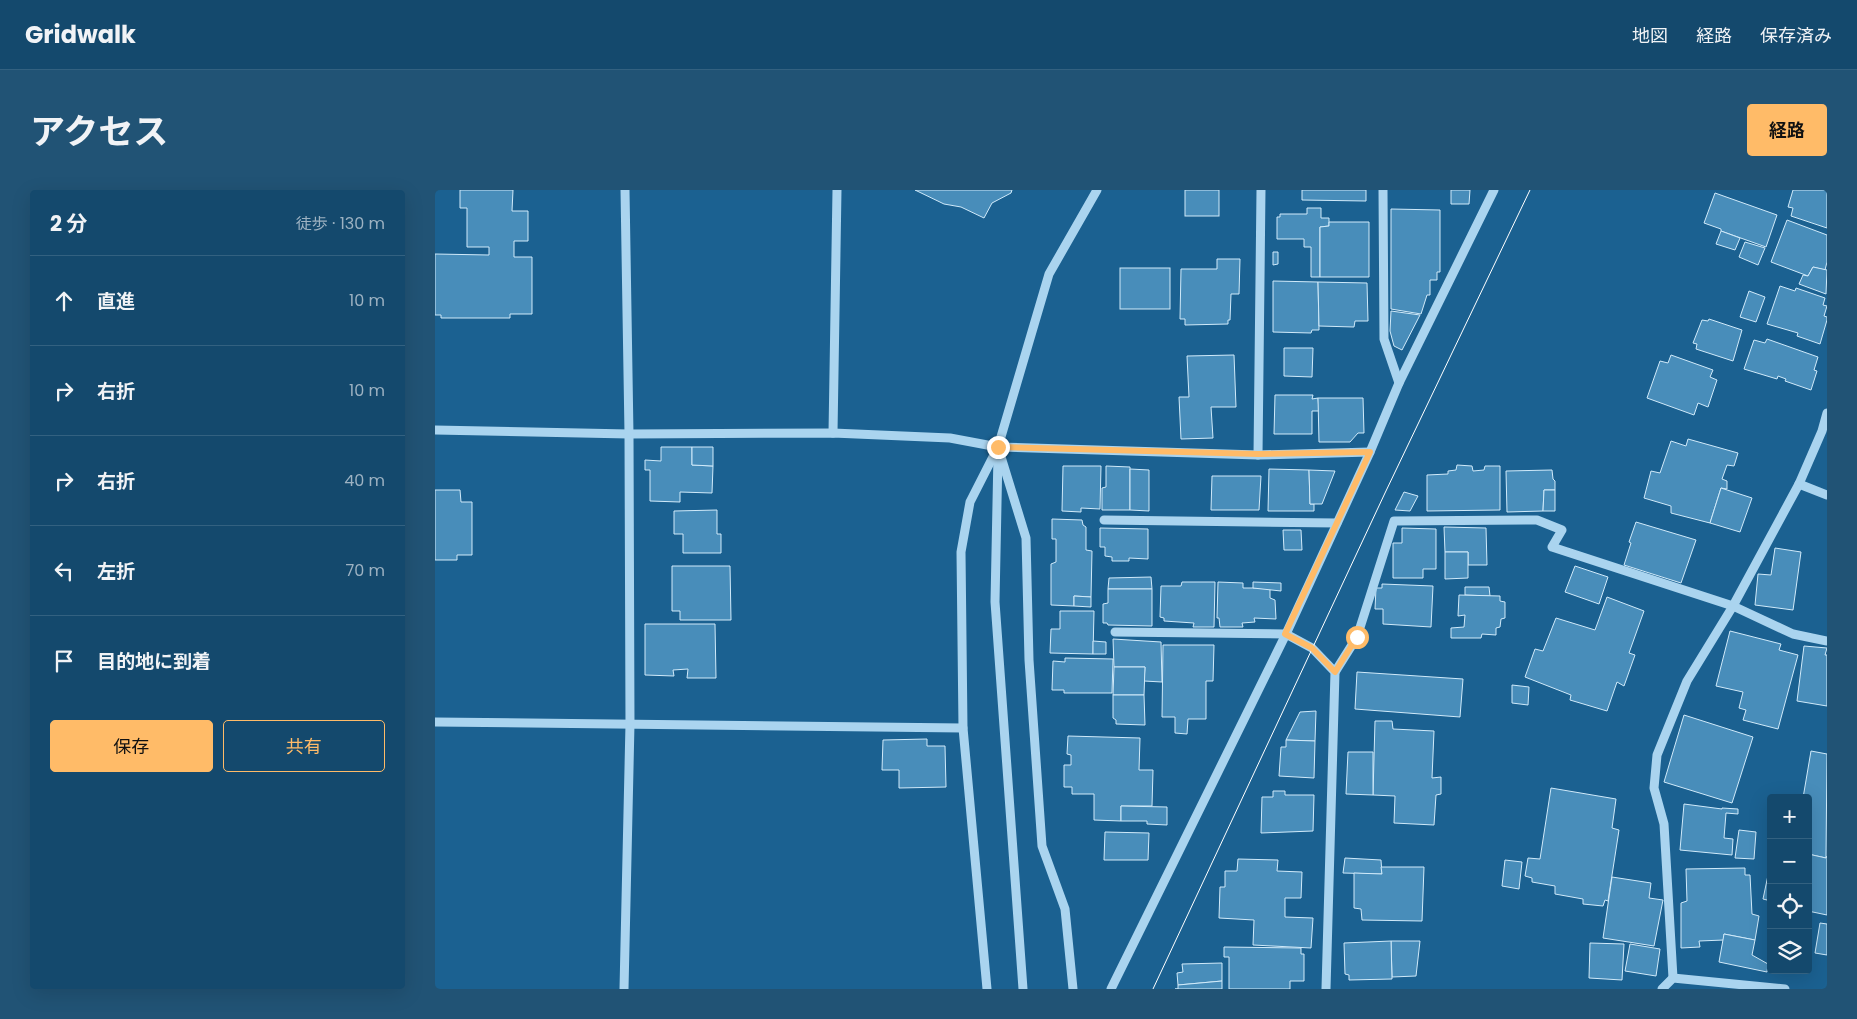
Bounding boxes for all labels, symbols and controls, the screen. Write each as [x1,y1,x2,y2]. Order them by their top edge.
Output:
text: Gridwalk [25,18,136,51]
text: 地図 [1632,23,1668,48]
text: 経路 [1696,23,1732,48]
text: 保存済み [1760,23,1832,48]
button: 経路 [1747,104,1827,156]
text: アクセス [30,107,168,156]
text: 2 分 [50,209,87,238]
text: 徒歩 · 130 m [296,212,385,235]
icon: ahead [50,287,78,315]
text: 直進 [97,288,135,315]
text: 10 m [349,289,385,312]
icon: right [50,377,78,405]
text: 右折 [97,378,135,405]
text: 10 m [349,379,385,402]
route end [987,436,1010,459]
icon: right [50,467,78,495]
text: 右折 [97,468,135,495]
text: 40 m [344,469,385,492]
icon: left [50,557,78,585]
text: 左折 [97,558,135,585]
text: 70 m [345,559,385,582]
route start [1346,626,1369,649]
icon: arrive [50,647,78,675]
text: 目的地に到着 [97,648,211,675]
button: 保存 [50,720,213,772]
button: 共有 [223,720,385,772]
map controls [1767,794,1812,974]
button: + [1767,794,1812,839]
button: − [1767,839,1812,884]
button: locate [1767,884,1812,929]
button: layers [1767,929,1812,974]

